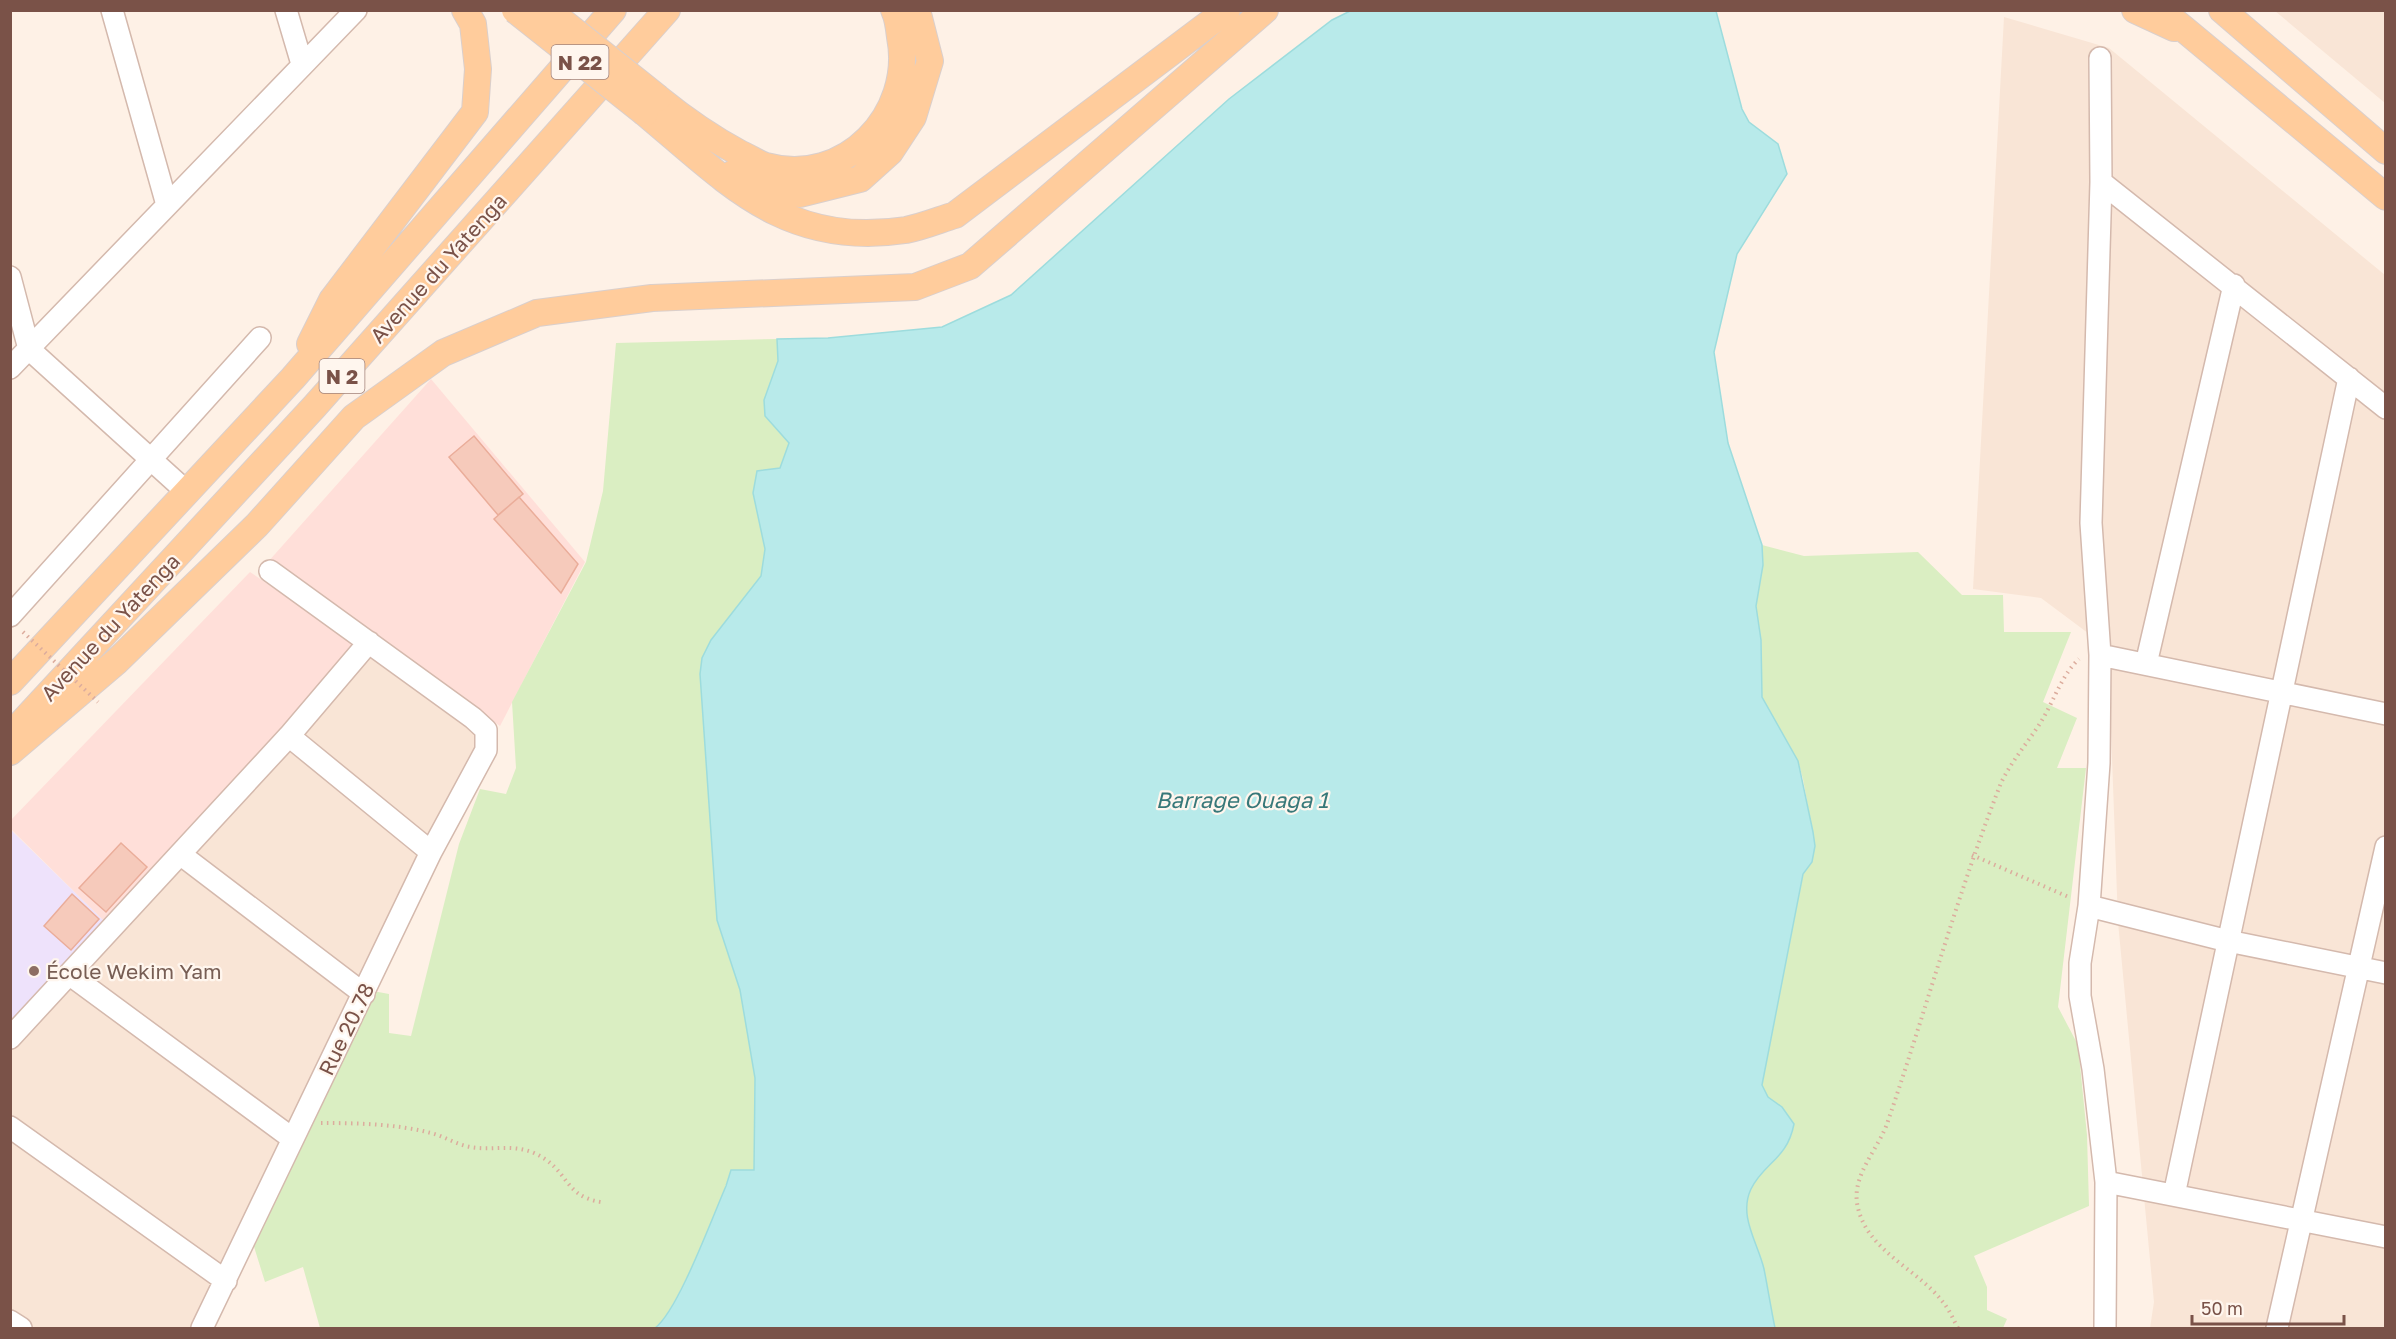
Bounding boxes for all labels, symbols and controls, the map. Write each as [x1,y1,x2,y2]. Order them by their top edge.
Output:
road number: N 22 [552,45,608,79]
street label: Avenue du Yatenga [364,188,512,348]
road number: N 2 [320,359,364,393]
street label: Avenue du Yatenga [35,548,185,706]
water label: Barrage Ouaga 1 [1156,786,1329,813]
place label: École Wekim Yam [46,958,222,984]
marker: École Wekim Yam [27,964,41,978]
street label: Rue 20.78 [313,979,379,1079]
scale bar [2192,1288,2344,1326]
text: 50 m [2201,1297,2243,1319]

